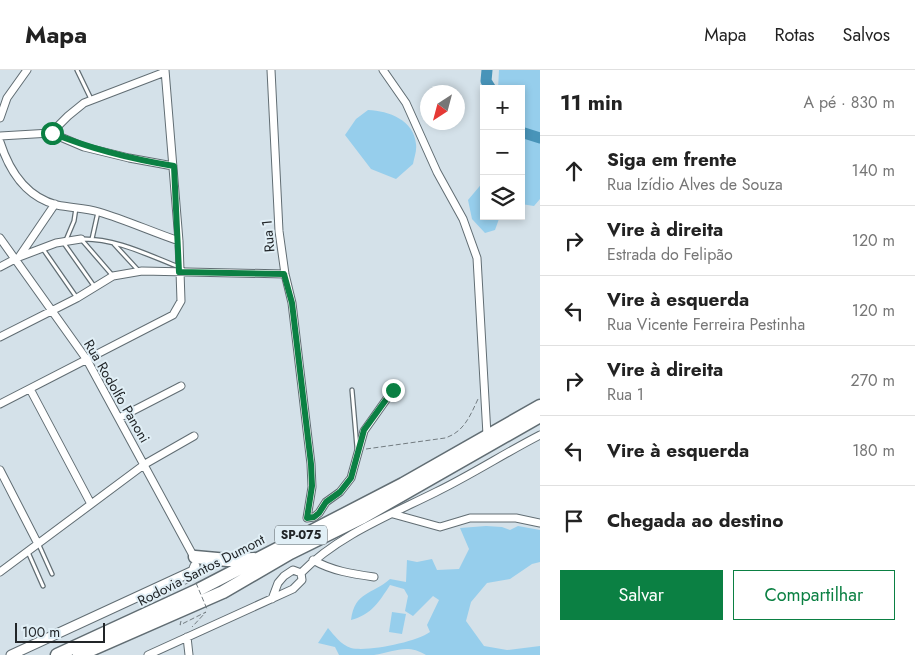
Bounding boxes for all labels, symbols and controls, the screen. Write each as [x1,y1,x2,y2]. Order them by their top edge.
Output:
text: Mapa [25,17,87,52]
text: Mapa [704,22,746,48]
text: Rotas [774,22,815,48]
text: Salvos [843,22,890,48]
north arrow [420,85,465,130]
map controls [480,85,525,220]
button: + [480,85,525,130]
text: 11 min [560,88,623,118]
text: A pé · 830 m [804,91,895,114]
route start [41,122,64,145]
button: − [480,130,525,175]
text: Siga em frente [607,146,737,173]
icon: ahead [560,157,588,185]
text: 140 m [852,159,895,182]
text: Rua Izídio Alves de Souza [607,173,783,196]
button: layers [480,175,525,220]
text: Vire à direita [607,216,723,243]
street label: Rua 1 [257,219,279,253]
icon: right [560,227,588,255]
text: 120 m [852,229,895,252]
text: Estrada do Felipão [607,243,733,266]
text: Vire à esquerda [607,286,749,313]
icon: left [560,297,588,325]
text: 120 m [852,299,895,322]
text: Rua Vicente Ferreira Pestinha [607,313,805,336]
street label: Rua Rodolfo Panoni [79,336,155,446]
text: Vire à direita [607,356,723,383]
icon: right [560,367,588,395]
text: 270 m [851,369,895,392]
route end [382,379,405,402]
text: Rua 1 [607,383,644,406]
icon: left [560,437,588,465]
text: Vire à esquerda [607,437,749,464]
text: 180 m [852,439,895,462]
icon: arrive [560,507,588,535]
text: Chegada ao destino [607,507,783,534]
road number: SP-075 [275,526,327,544]
street label: Rodovia Santos Dumont [134,529,269,611]
button: Salvar [560,570,723,620]
button: Compartilhar [733,570,895,620]
scale bar [15,620,105,643]
text: 100 m [22,622,60,642]

